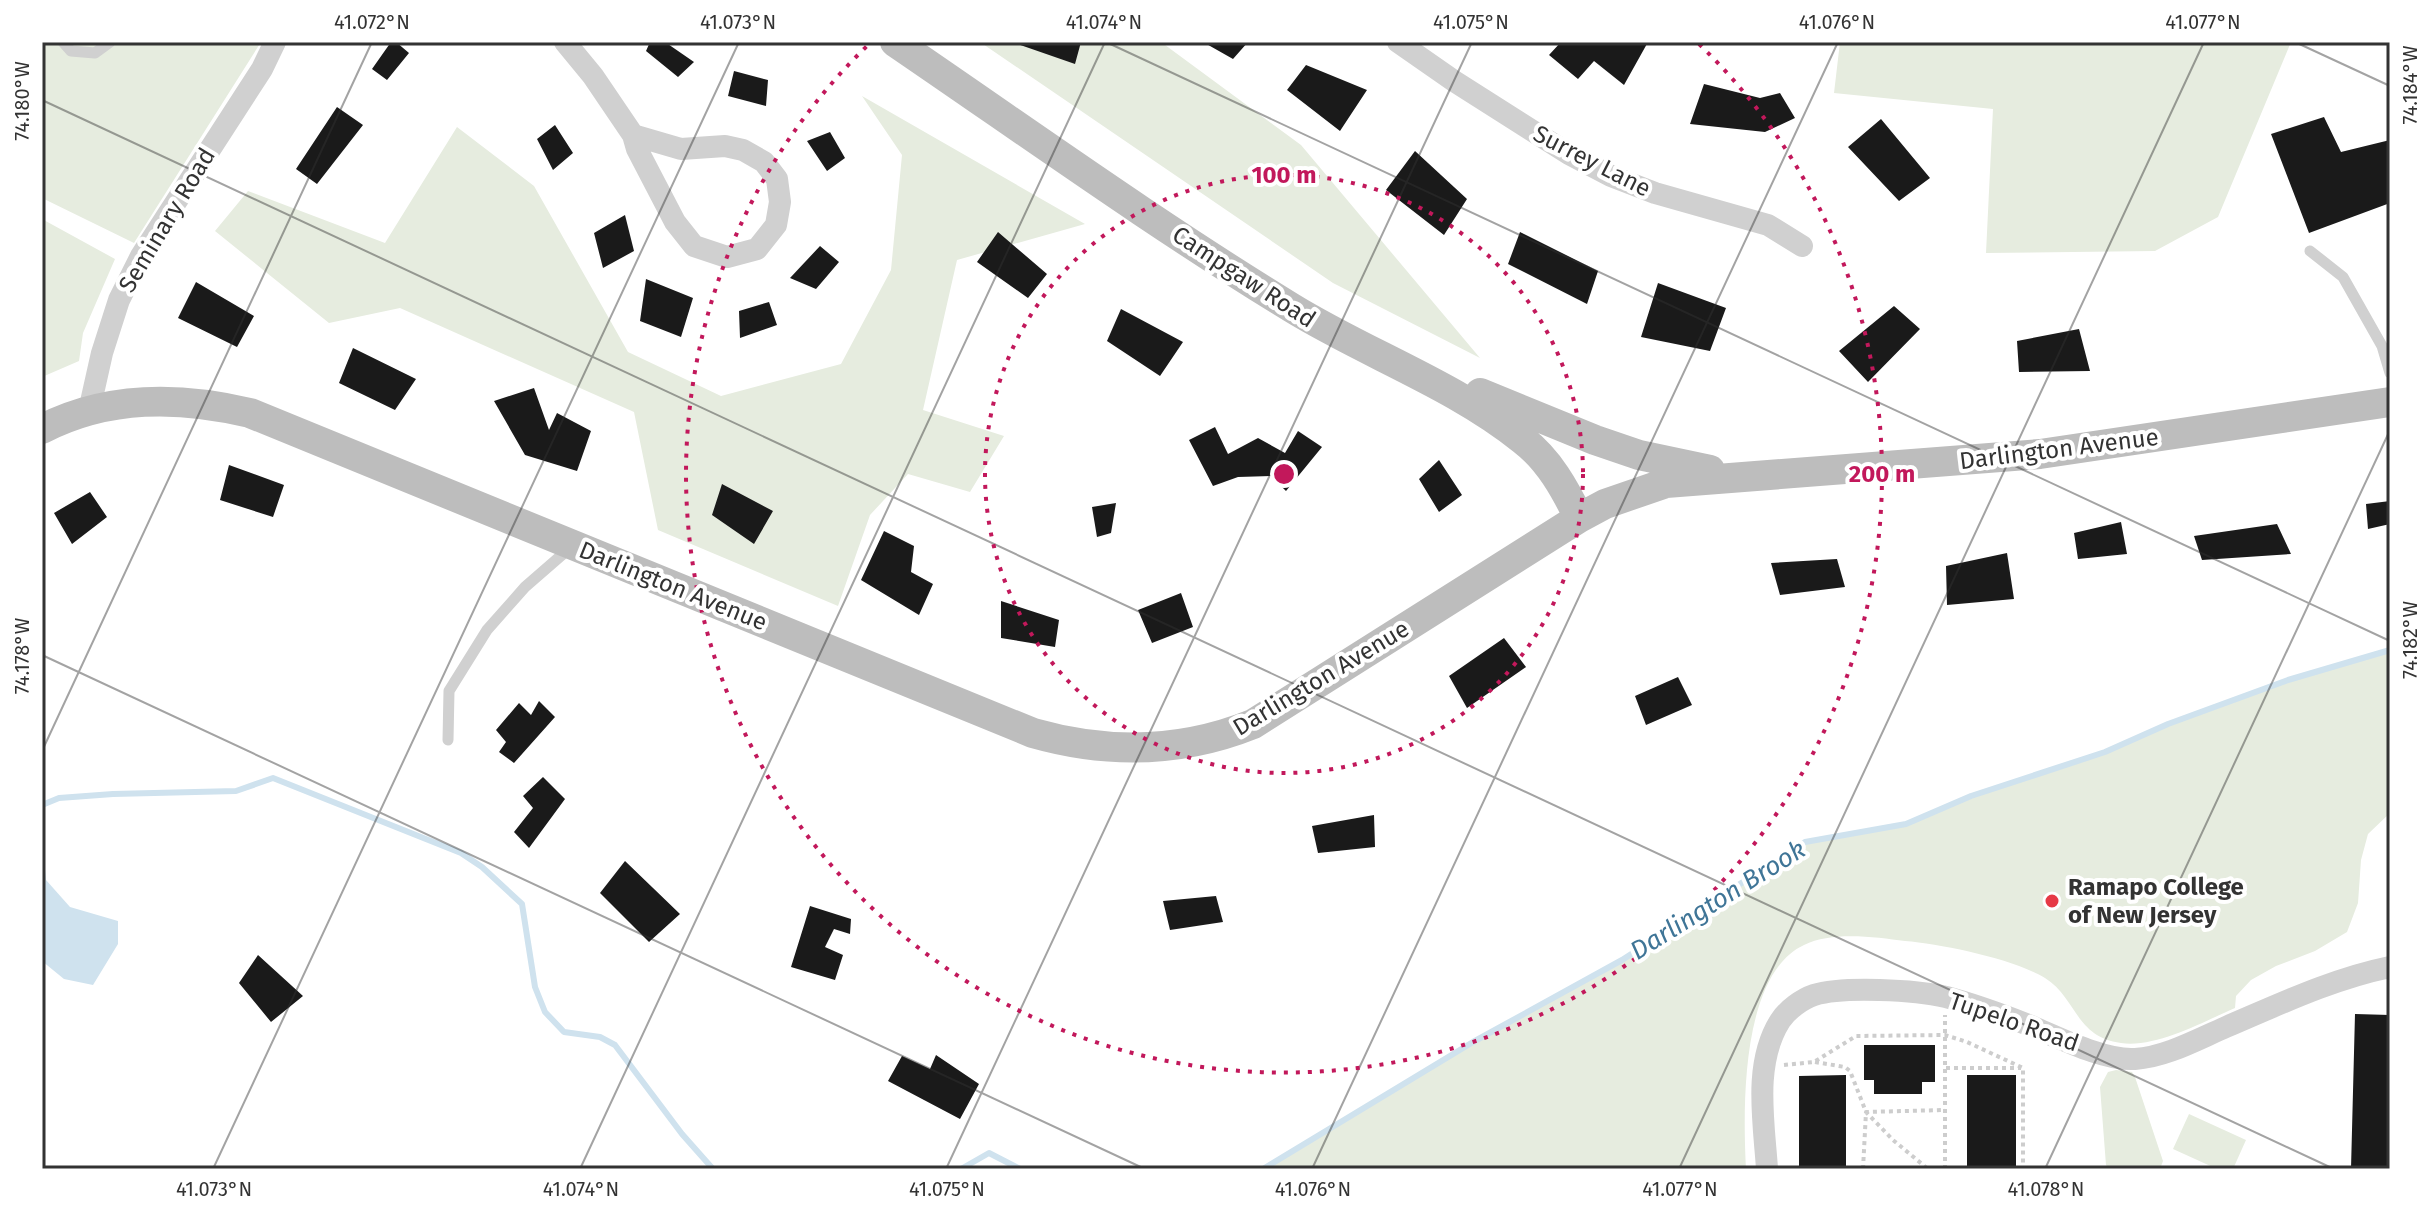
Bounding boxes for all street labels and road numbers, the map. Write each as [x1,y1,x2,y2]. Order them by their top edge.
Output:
street label: Surrey Lane [1529,119,1655,203]
street label: Seminary Road [113,143,221,297]
street label: Campgaw Road [1167,220,1321,334]
street label: Darlington Avenue [1958,423,2160,475]
street label: Darlington Avenue [575,536,771,636]
street label: Darlington Avenue [1228,614,1414,742]
street label: Tupelo Road [1945,987,2083,1057]

